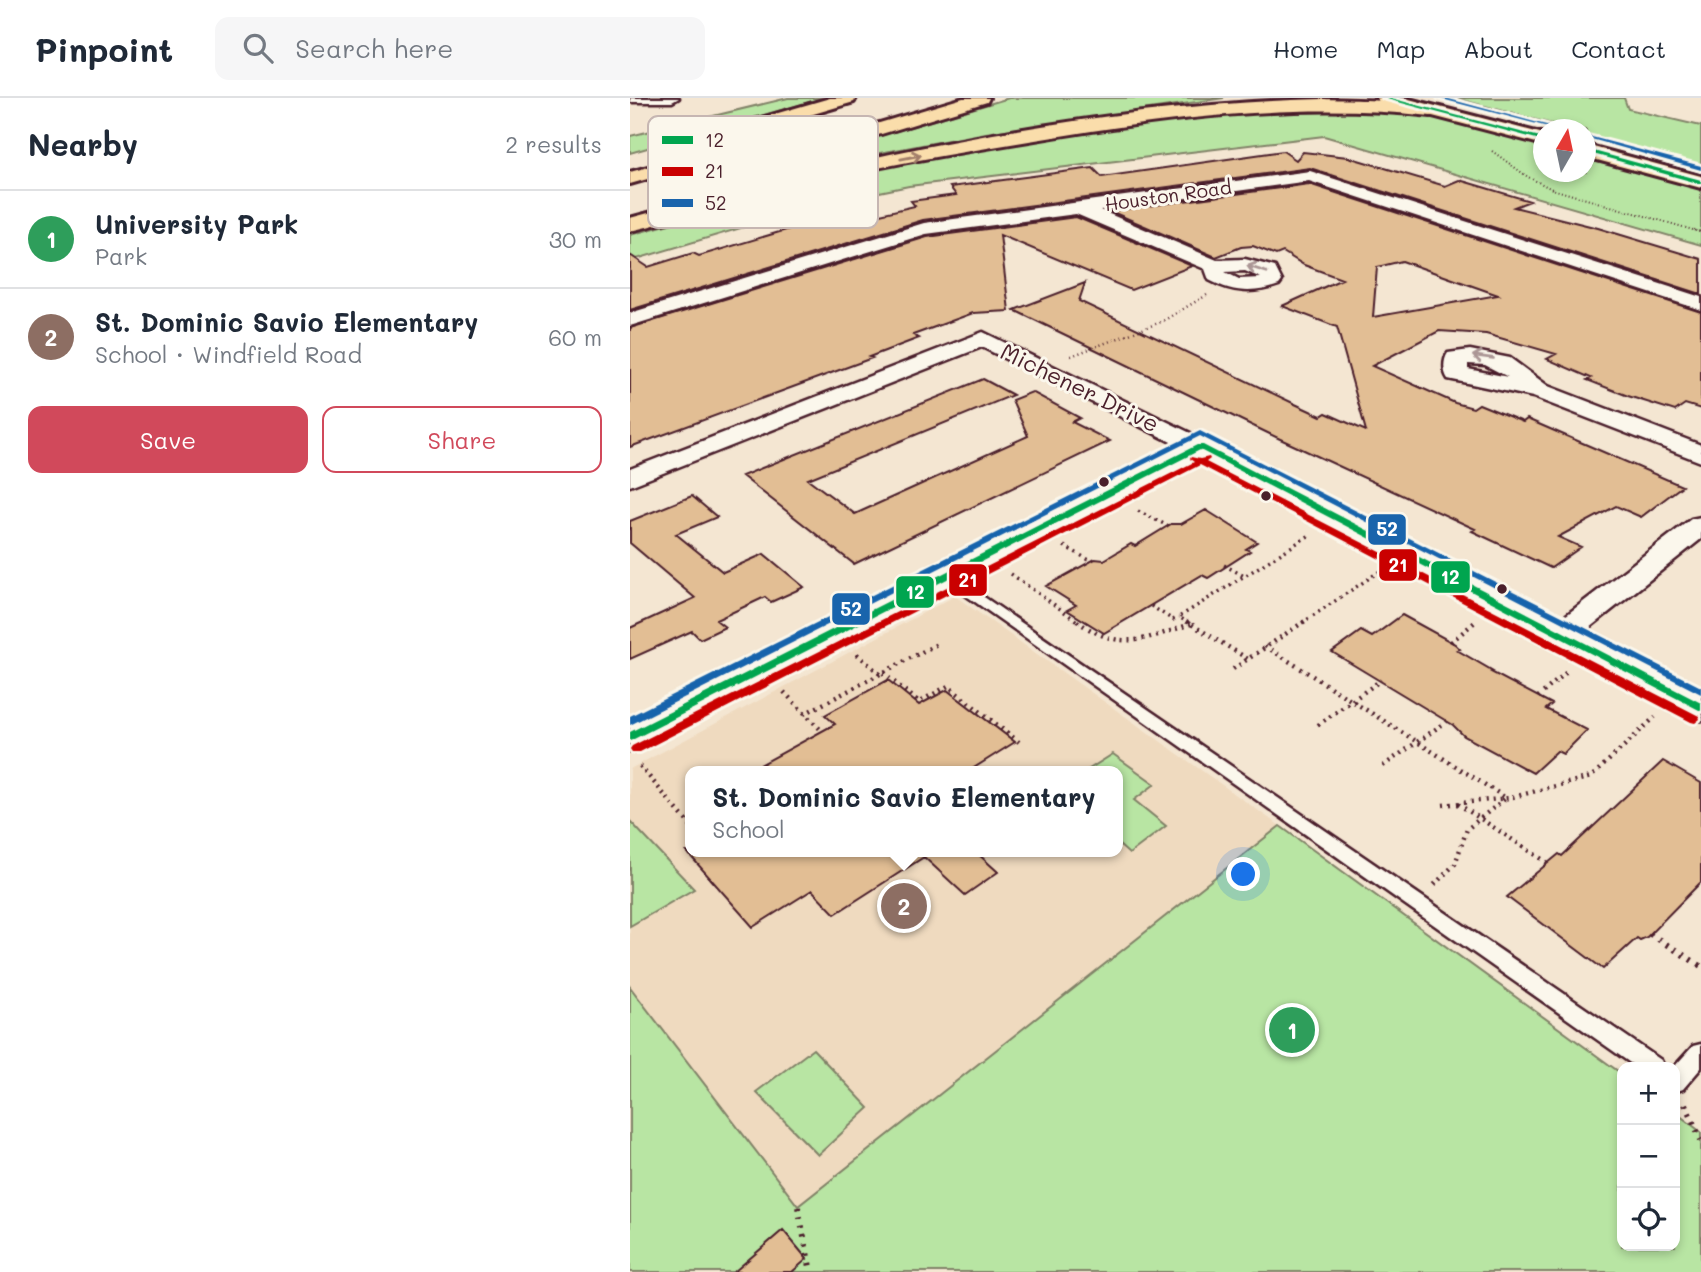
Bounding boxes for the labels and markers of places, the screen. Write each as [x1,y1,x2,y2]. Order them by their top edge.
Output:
unlabelled marker [1097,475,1111,489]
unlabelled marker [1259,489,1273,503]
unlabelled marker [1495,582,1509,596]
pin: 2 [881,880,927,932]
pin: 1 [1269,1004,1315,1056]

